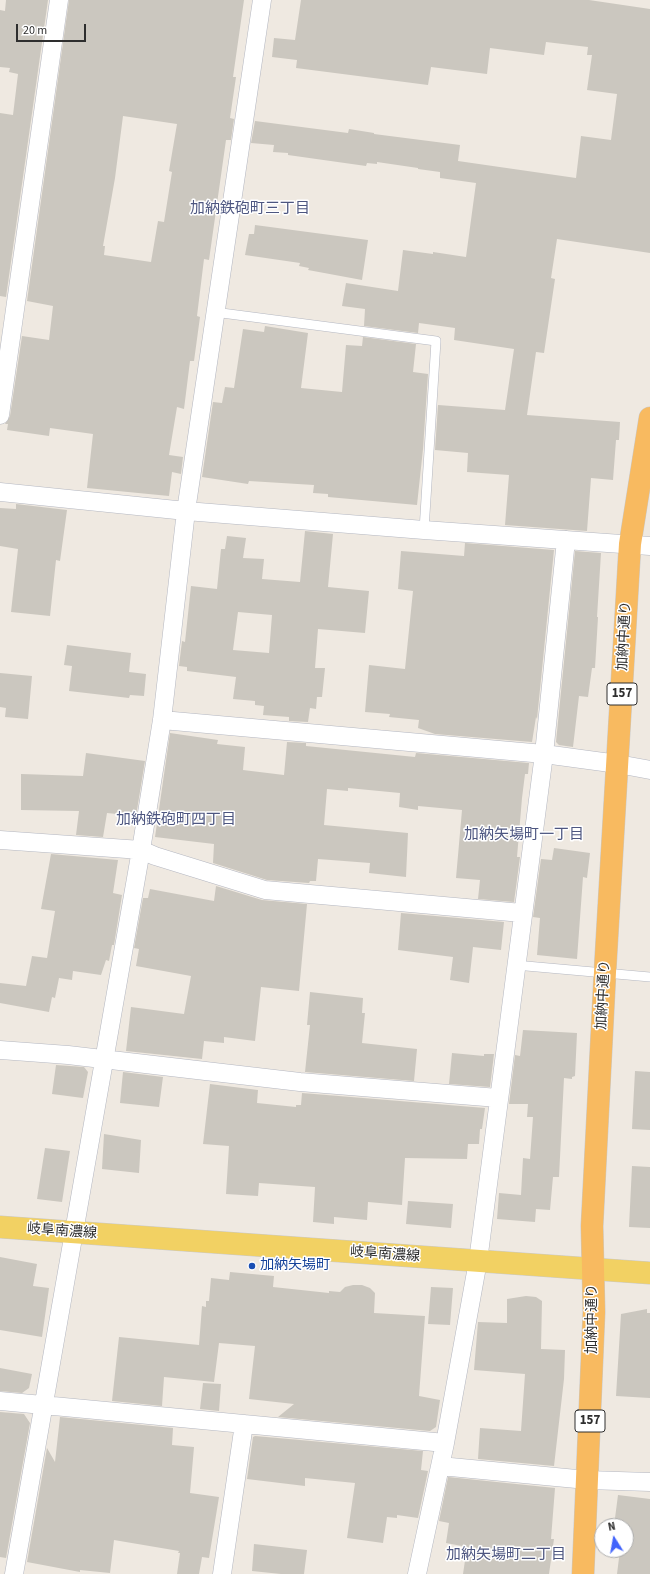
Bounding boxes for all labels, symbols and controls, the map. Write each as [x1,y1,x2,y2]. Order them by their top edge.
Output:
scale bar [18,16,88,42]
text: 20 m [23,22,47,39]
district label: 加納鉄砲町三丁目 [190,201,310,219]
street label: 加納中通り [615,601,635,671]
road number: 157 [607,683,637,705]
district label: 加納鉄砲町四丁目 [116,812,236,830]
district label: 加納矢場町一丁目 [464,827,584,845]
street label: 加納中通り [594,960,614,1030]
street label: 岐阜南濃線 [26,1221,98,1243]
street label: 岐阜南濃線 [349,1244,421,1266]
place label: 加納矢場町 [260,1258,330,1274]
marker: 加納矢場町 [247,1261,257,1271]
street label: 加納中通り [585,1284,601,1354]
road number: 157 [575,1410,605,1432]
north arrow [594,1518,634,1558]
text: N [607,1519,617,1535]
district label: 加納矢場町二丁目 [446,1547,566,1565]

